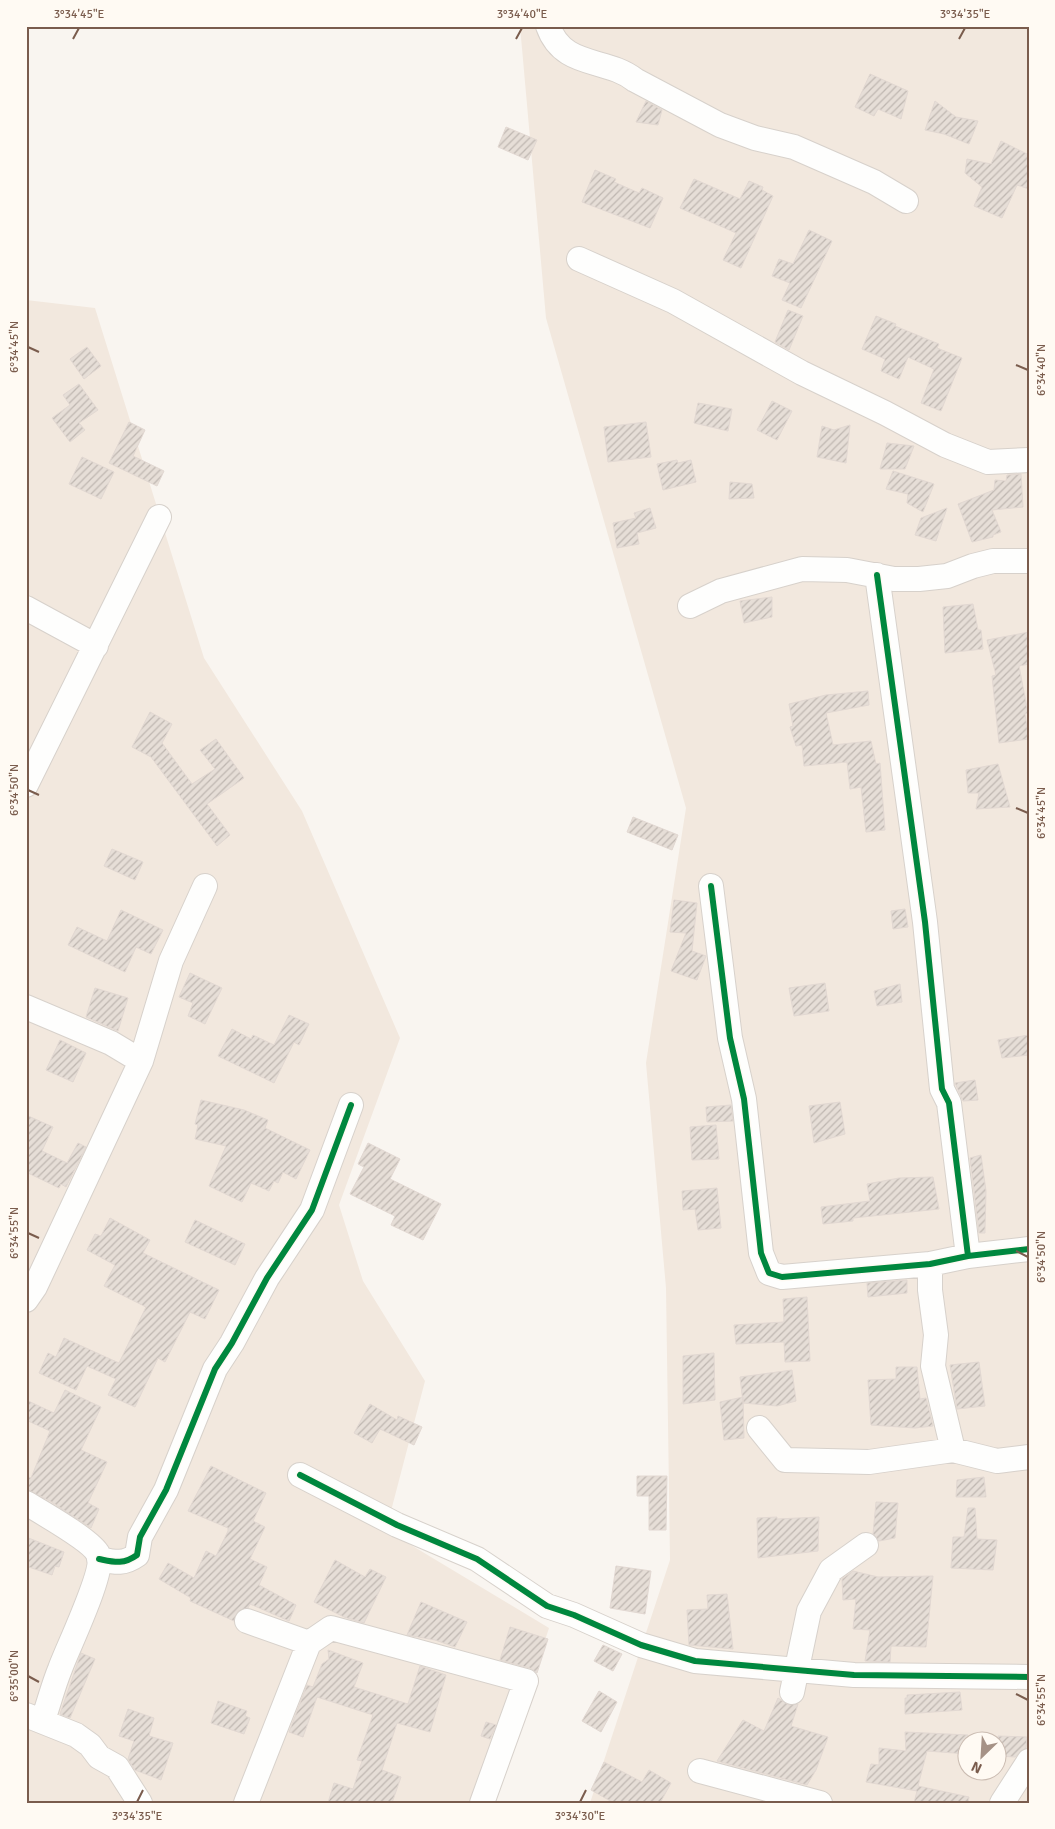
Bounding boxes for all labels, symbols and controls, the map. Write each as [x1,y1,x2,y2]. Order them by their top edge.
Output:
text: 3°34'45"E [54,7,105,22]
text: 3°34'40"E [497,7,548,22]
text: 3°34'35"E [940,7,991,22]
text: 6°34'45"N [7,321,22,373]
text: 6°34'40"N [1034,344,1049,396]
text: 6°34'50"N [7,764,22,816]
text: 6°34'45"N [1034,787,1049,839]
text: 6°34'55"N [7,1207,22,1259]
text: 6°34'50"N [1034,1231,1049,1283]
text: 6°35'00"N [7,1650,22,1702]
text: 6°34'55"N [1034,1674,1049,1726]
north arrow [958,1732,1008,1782]
text: N [969,1758,985,1777]
text: 3°34'35"E [112,1809,163,1824]
text: 3°34'30"E [555,1809,606,1824]

